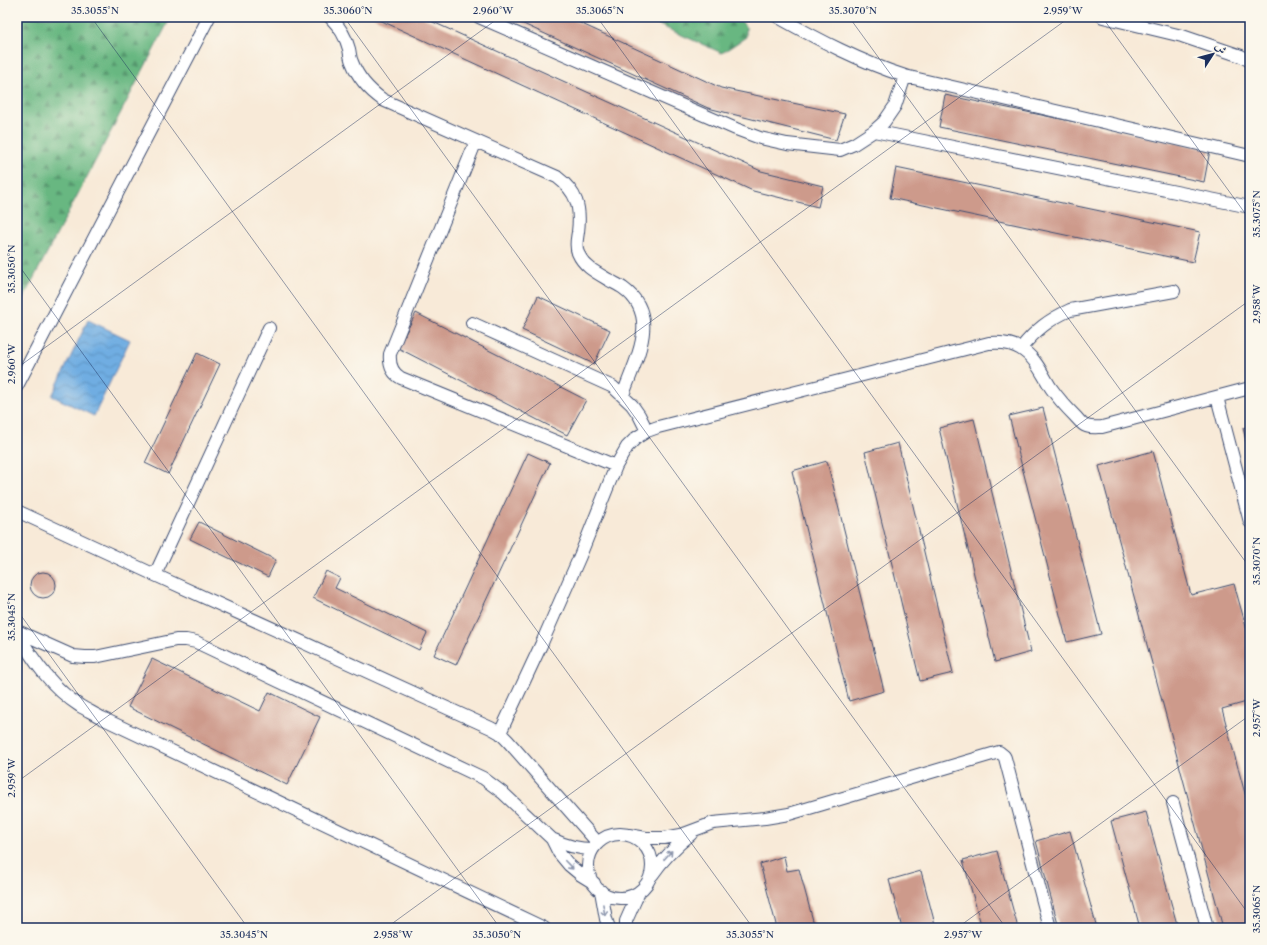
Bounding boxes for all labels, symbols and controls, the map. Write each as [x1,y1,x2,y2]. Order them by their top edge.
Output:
text: 35.3055°N [71,4,119,17]
text: 35.3060°N [323,4,373,17]
text: 2.960°W [473,4,514,17]
text: 35.3065°N [576,4,624,17]
text: 35.3070°N [829,4,877,17]
text: 2.959°W [1043,4,1084,17]
north arrow [1193,34,1233,74]
text: ش [1212,40,1230,57]
text: 35.3075°N [1250,190,1263,238]
text: 35.3050°N [5,245,18,293]
text: 2.958°W [1250,283,1263,324]
text: 2.960°W [5,343,18,384]
text: 35.3070°N [1250,537,1263,585]
text: 35.3045°N [5,593,18,641]
text: 2.957°W [1250,698,1263,737]
text: 2.959°W [5,757,18,798]
one-way arrow [663,850,672,860]
one-way arrow [564,860,574,870]
text: 35.3065°N [1250,885,1263,933]
one-way arrow [601,903,609,916]
text: 35.3045°N [220,928,268,941]
text: 2.958°W [373,928,414,941]
text: 35.3050°N [473,928,521,941]
text: 35.3055°N [726,928,774,941]
text: 2.957°W [944,928,983,941]

